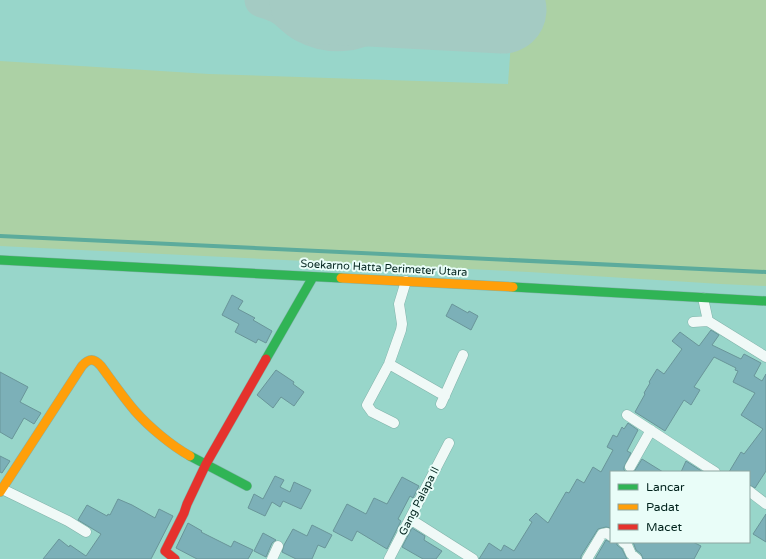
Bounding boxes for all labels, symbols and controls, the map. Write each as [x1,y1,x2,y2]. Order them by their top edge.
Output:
street label: Soekarno Hatta Perimeter Utara [300,257,468,279]
street label: Gang Palapa II [396,464,442,538]
legend [610,471,750,543]
text: Lancar [646,480,685,494]
text: Padat [646,500,680,514]
text: Macet [646,520,682,534]

